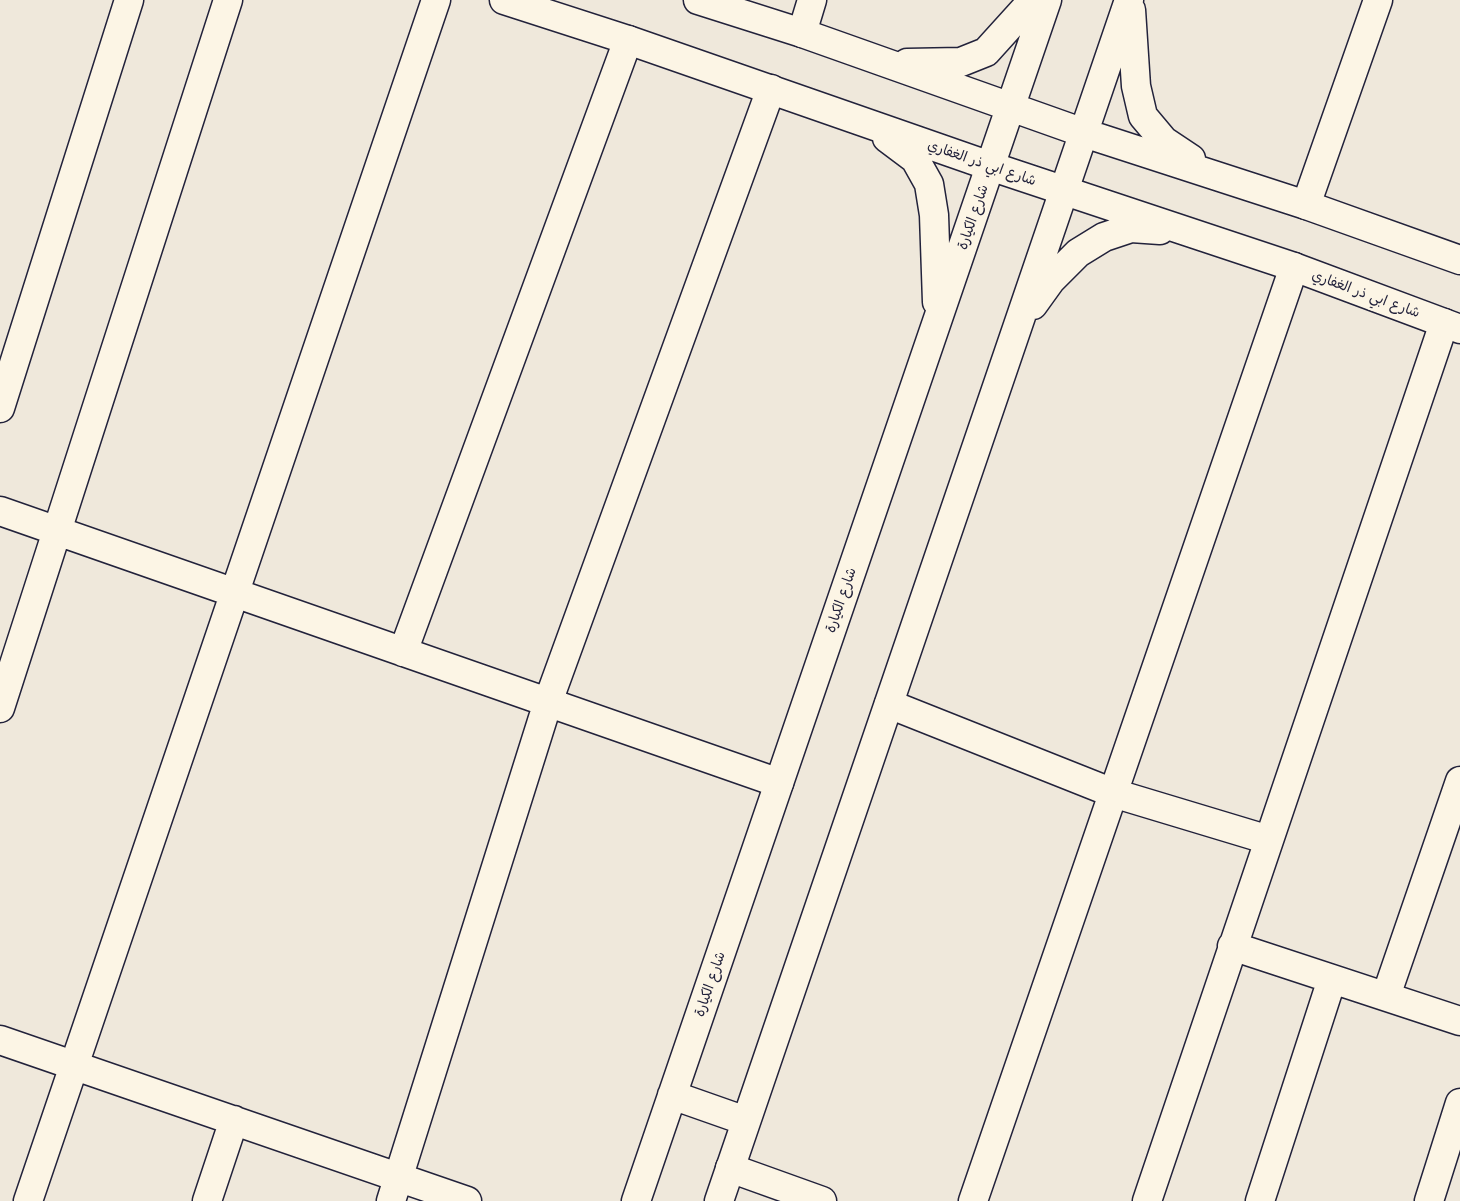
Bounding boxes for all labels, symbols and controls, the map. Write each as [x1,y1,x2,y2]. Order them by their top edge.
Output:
street label: شارع ابي ذر الغفاري [926,137,1038,189]
street label: شارع الكيارة [954,182,992,252]
street label: شارع ابي ذر الغفاري [1310,267,1422,321]
street label: شارع الكيارة [822,565,860,635]
street label: شارع الكيارة [691,949,729,1019]

